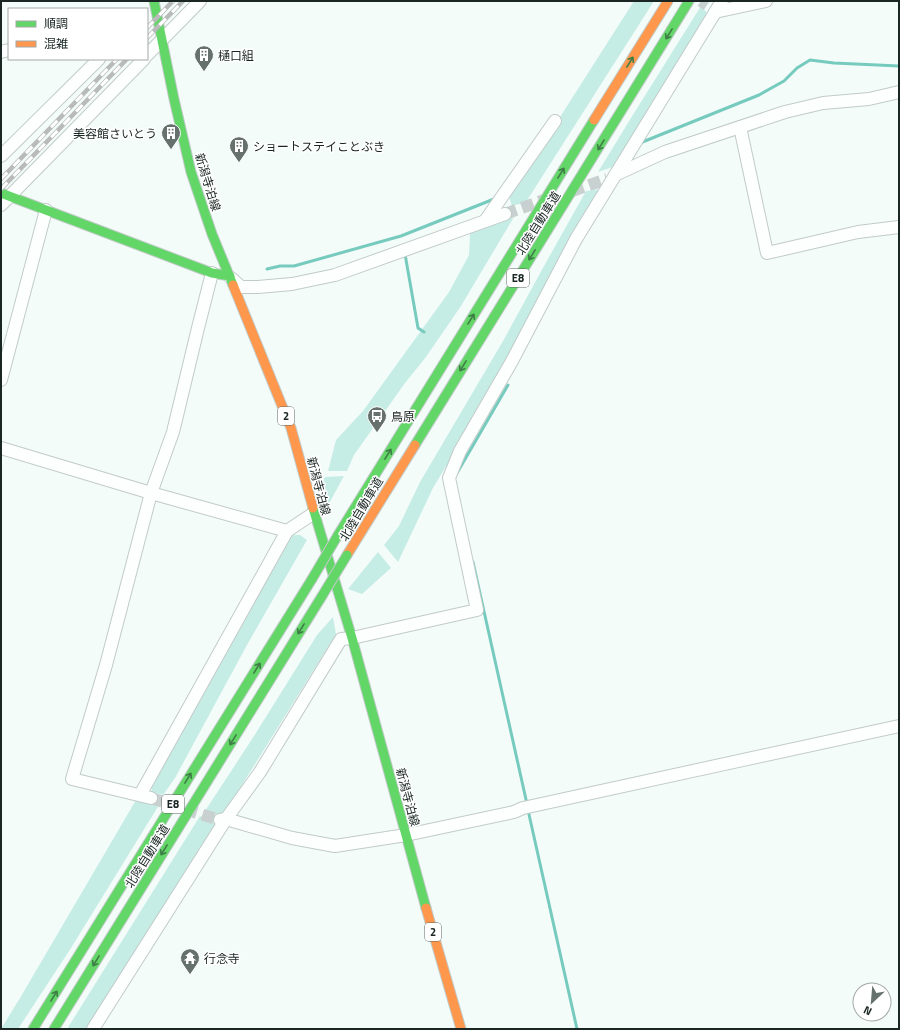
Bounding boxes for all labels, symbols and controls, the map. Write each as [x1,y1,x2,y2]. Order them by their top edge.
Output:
legend [8,8,148,60]
text: 順調 [44,14,68,33]
one-way arrow [664,28,672,40]
text: 混雑 [44,34,68,53]
building icon: 樋口組 [193,44,215,72]
place label: 樋口組 [218,46,254,65]
one-way arrow [626,56,634,68]
building icon: 美容館さいとう [160,122,182,150]
place label: 美容館さいとう [73,124,157,143]
building icon: ショートステイことぶき [228,135,250,163]
place label: ショートステイことぶき [253,137,385,156]
one-way arrow [596,139,604,151]
street label: 新潟寺泊線 [190,151,226,213]
one-way arrow [558,167,566,179]
street label: 北陸自動車道 [511,187,565,259]
one-way arrow [528,249,536,260]
road number: E8 [507,269,529,287]
one-way arrow [467,314,475,325]
one-way arrow [459,360,467,372]
bus stop icon: 鳥原 [366,405,388,433]
road number: 2 [278,407,294,425]
place label: 鳥原 [391,407,415,426]
one-way arrow [385,448,393,460]
street label: 新潟寺泊線 [302,455,336,517]
street label: 北陸自動車道 [334,473,388,545]
one-way arrow [297,623,305,635]
one-way arrow [253,662,261,674]
one-way arrow [229,734,237,745]
street label: 新潟寺泊線 [391,766,425,828]
one-way arrow [185,772,193,784]
road number: E8 [162,795,184,813]
street label: 北陸自動車道 [120,820,174,892]
one-way arrow [160,844,168,856]
road number: 2 [425,923,441,941]
temple icon: 行念寺 [179,947,201,975]
place label: 行念寺 [204,949,240,968]
one-way arrow [92,955,100,967]
north arrow [852,982,892,1022]
one-way arrow [50,990,58,1002]
text: N [861,1002,875,1020]

